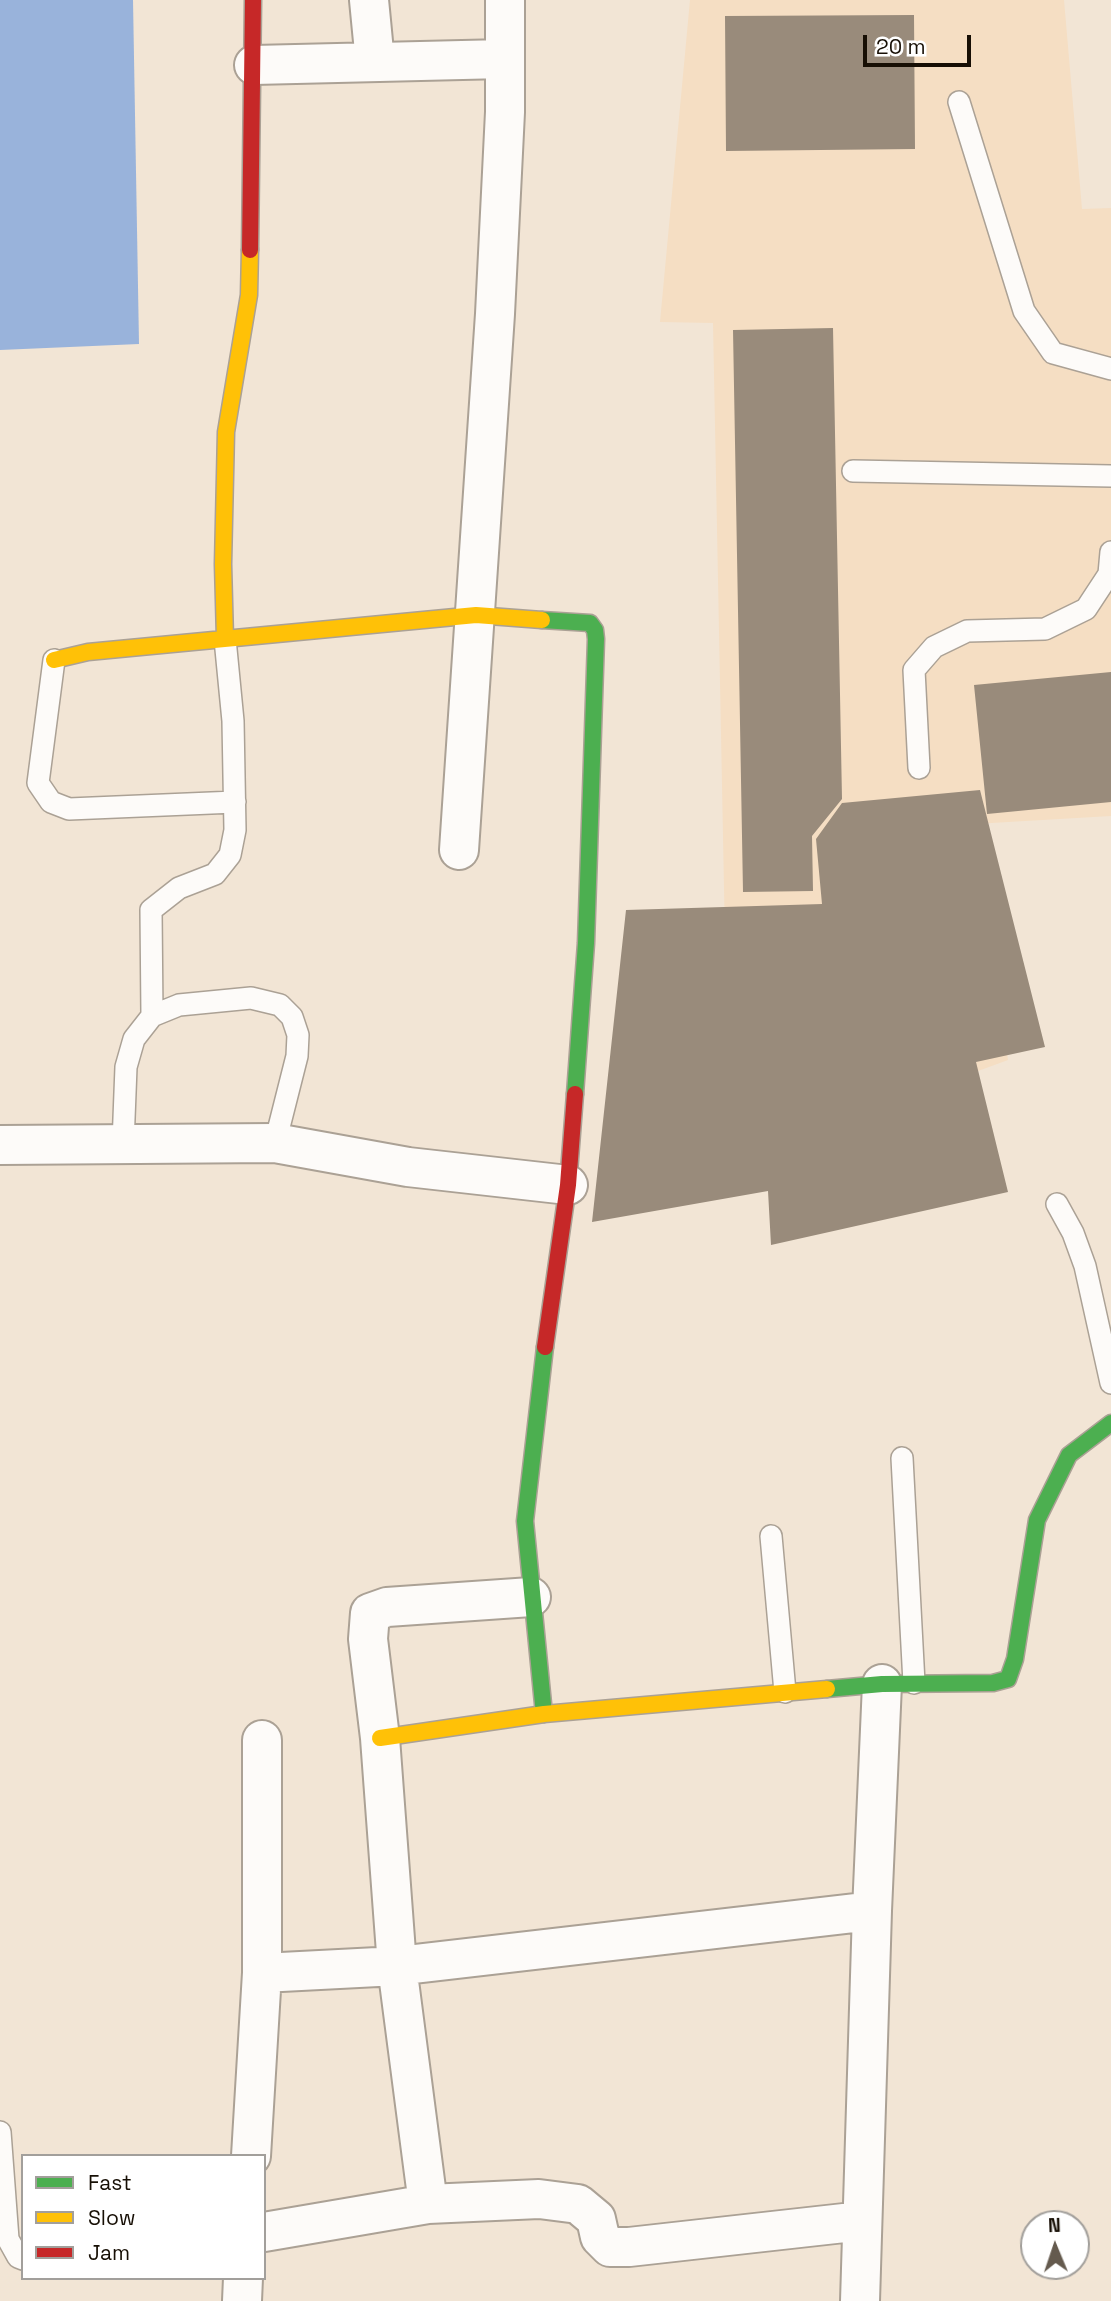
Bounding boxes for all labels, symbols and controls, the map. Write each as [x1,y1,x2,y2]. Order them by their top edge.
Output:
scale bar [866,21,974,65]
text: 20 m [876,33,926,60]
legend [21,2154,266,2280]
text: Fast [88,2169,132,2196]
text: Slow [88,2204,136,2231]
north arrow [1020,2210,1090,2280]
text: N [1048,2213,1061,2238]
text: Jam [88,2239,130,2266]

